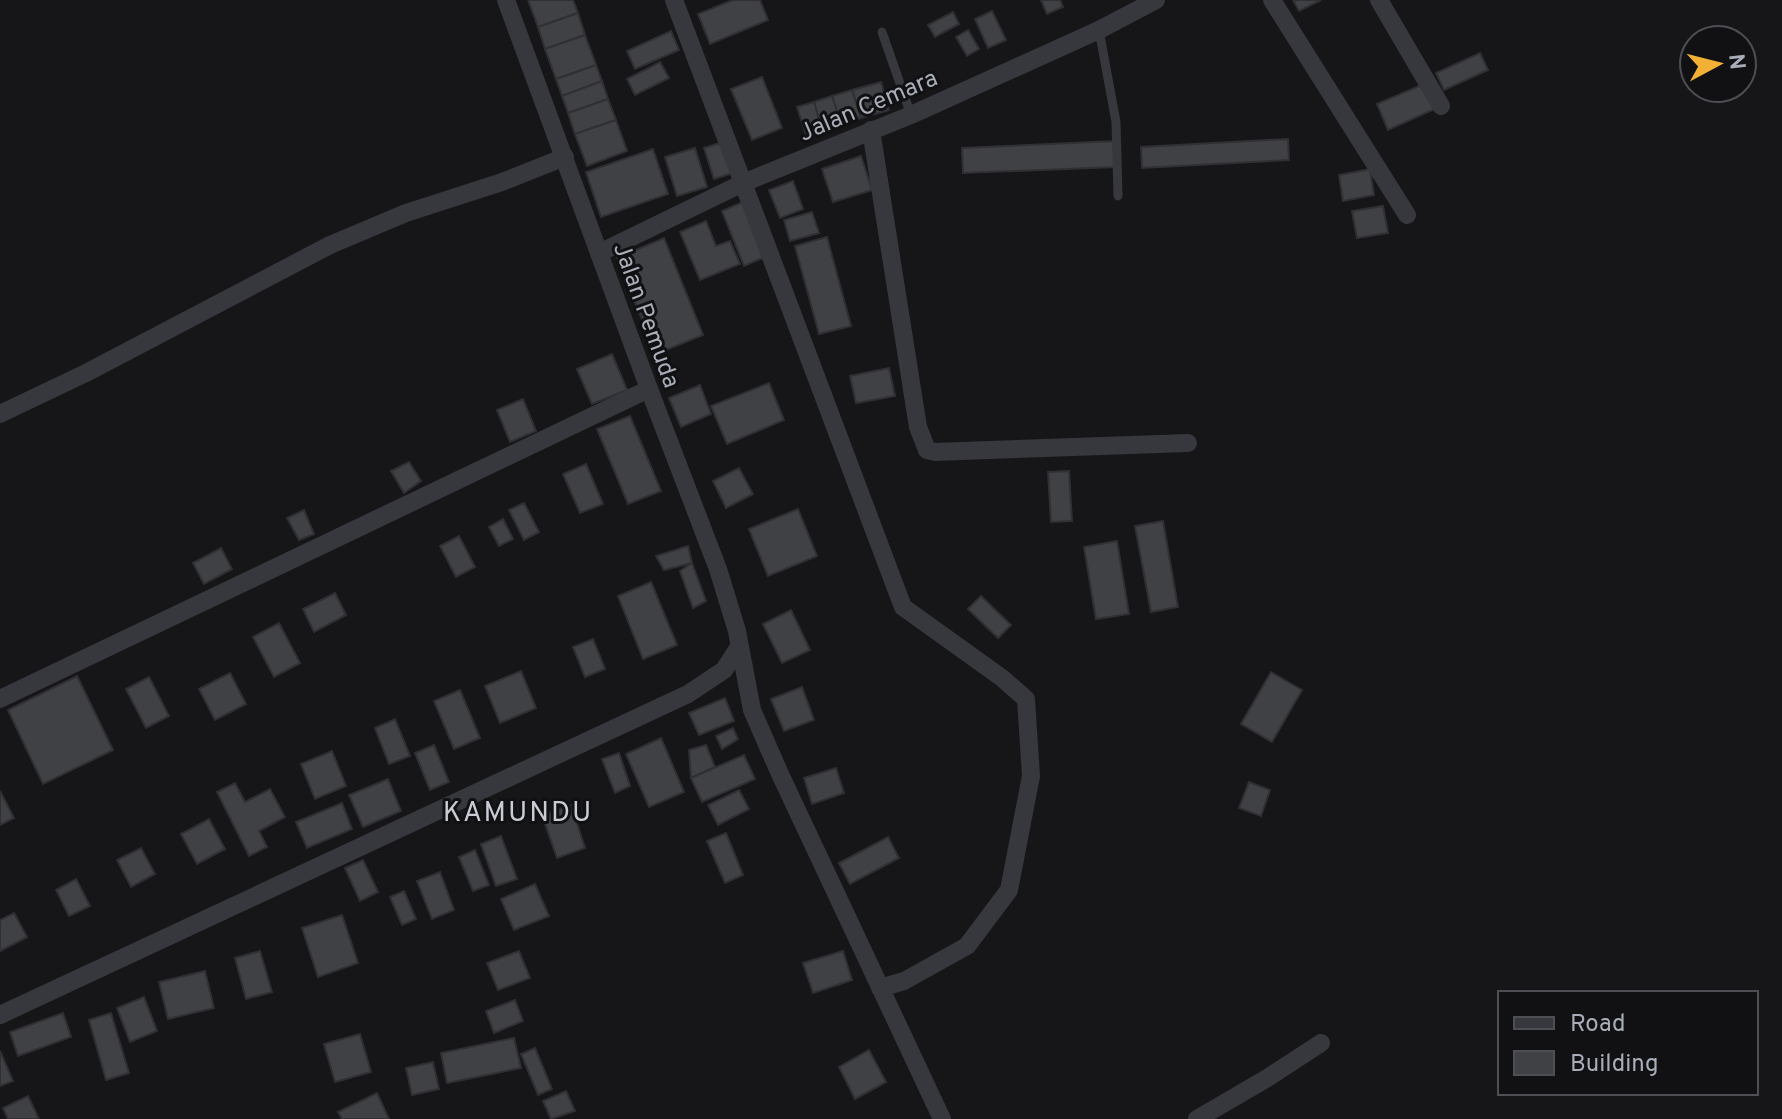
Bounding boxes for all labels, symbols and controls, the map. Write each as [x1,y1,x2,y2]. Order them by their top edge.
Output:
north arrow [1678,24,1758,104]
text: N [1721,52,1750,71]
street label: Jalan Cemara [795,64,943,150]
street label: Jalan Pemuda [605,239,685,392]
district label: KAMUNDU [443,796,593,832]
legend [1498,991,1758,1095]
text: Road [1570,1010,1626,1040]
text: Building [1570,1050,1659,1080]

